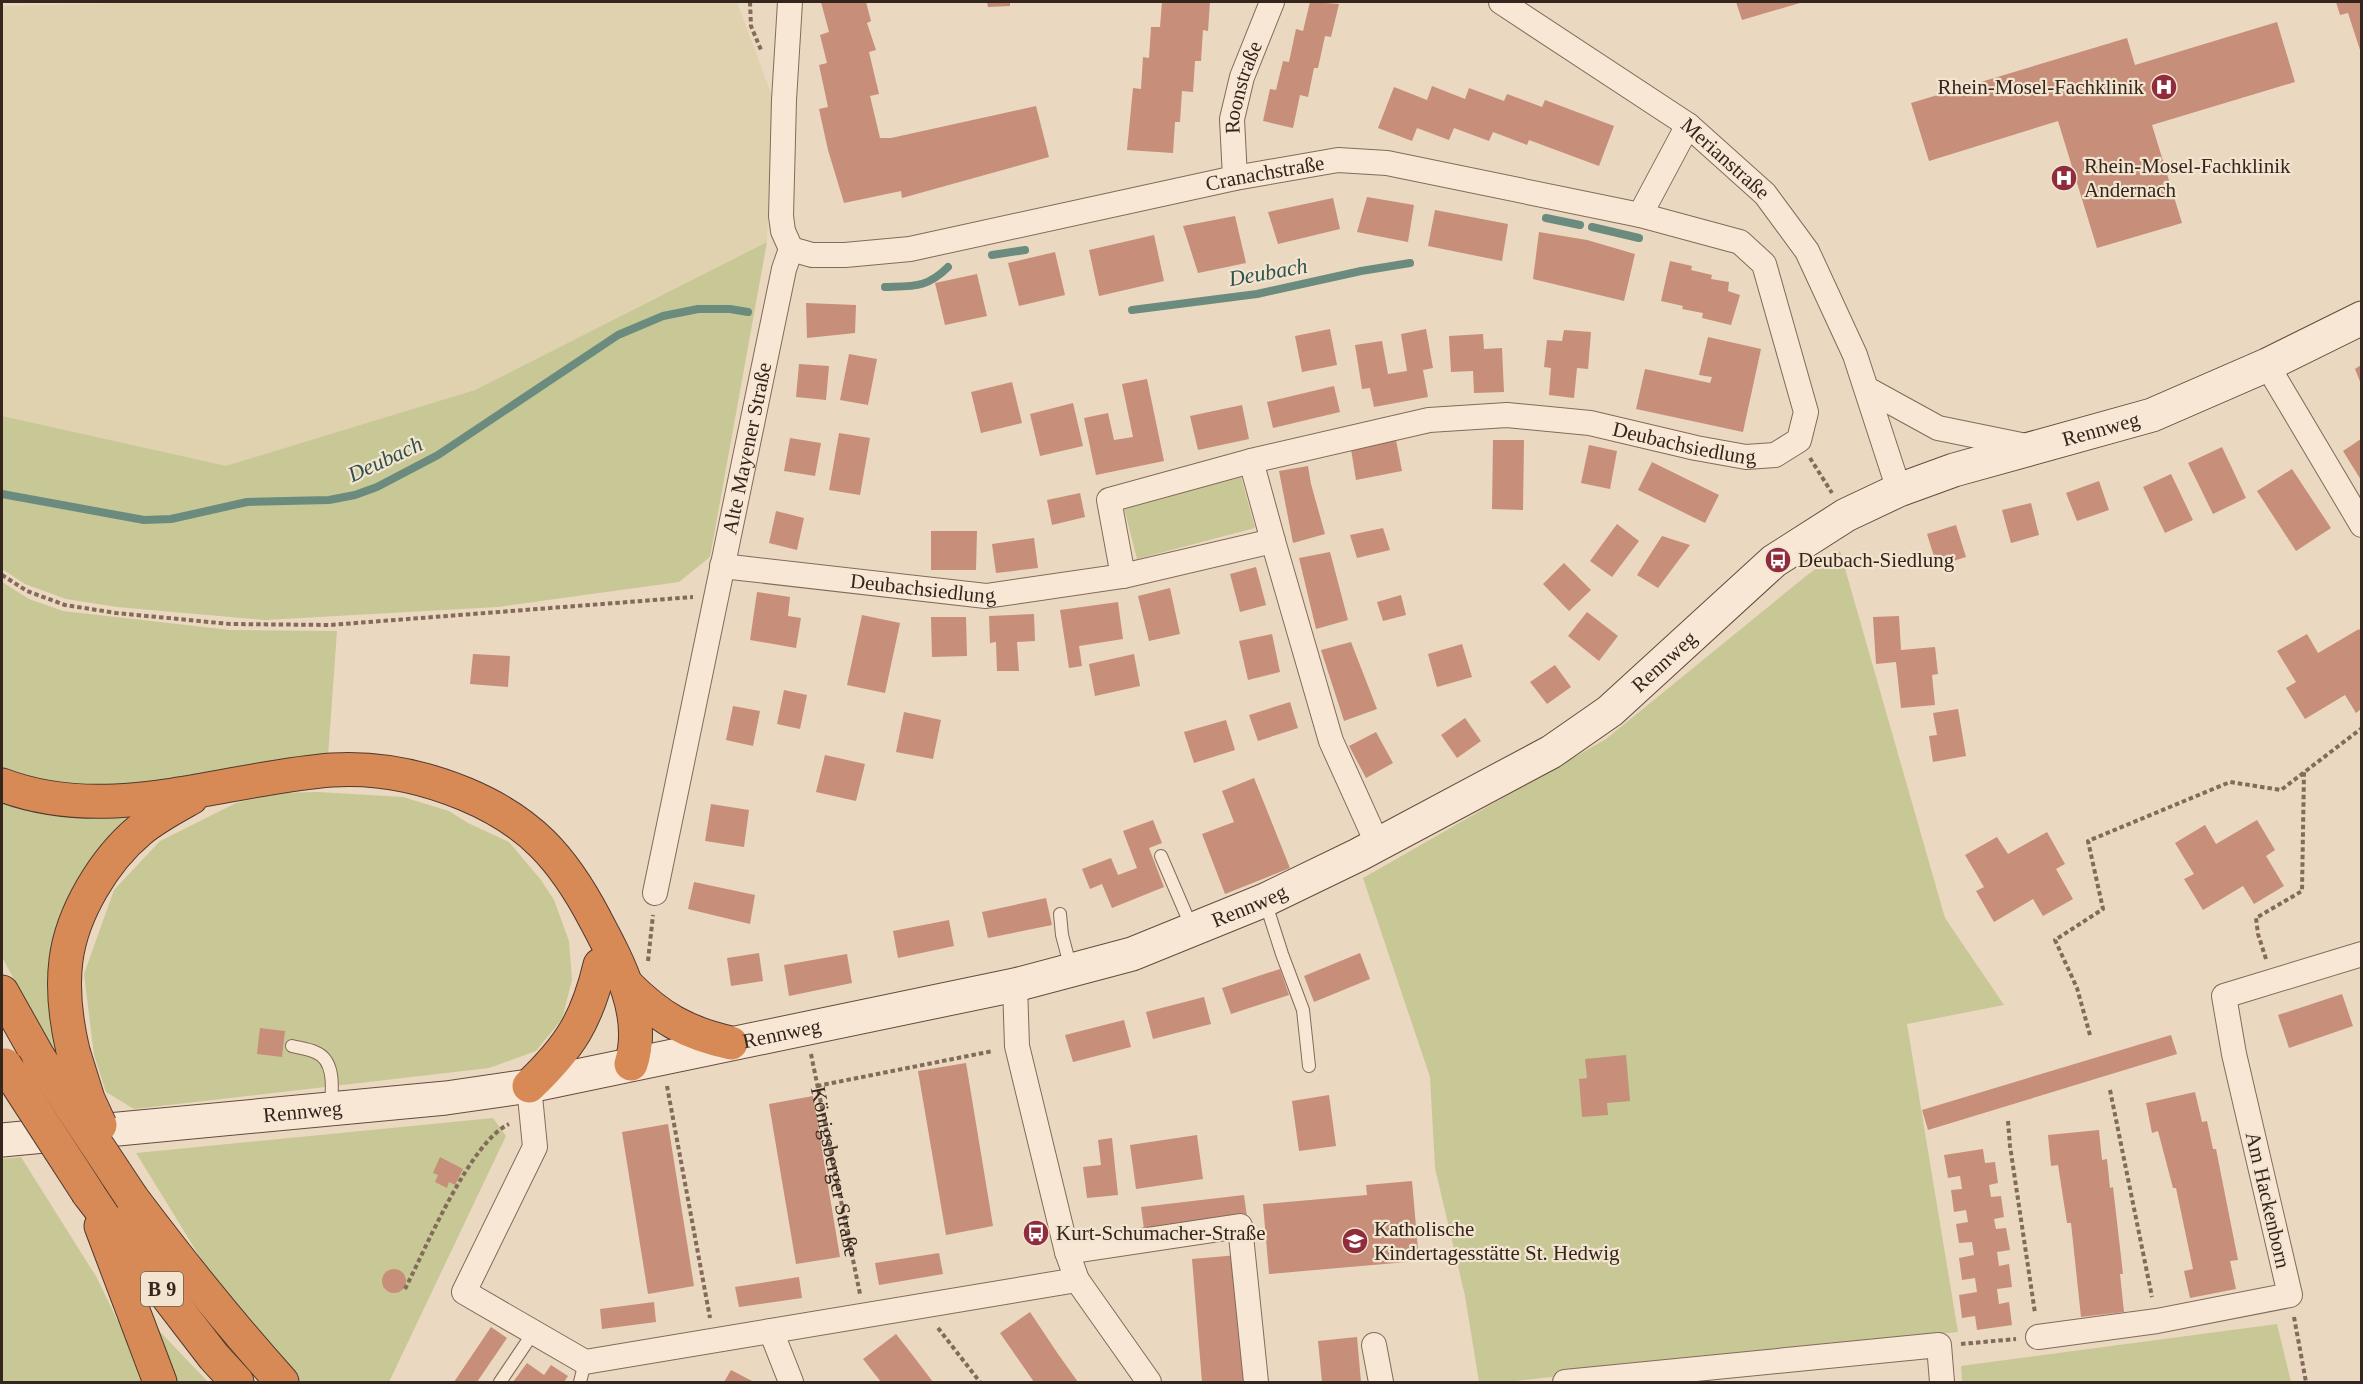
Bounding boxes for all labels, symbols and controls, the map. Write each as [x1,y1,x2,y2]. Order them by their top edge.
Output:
street label: Roonstraße [1220,38,1267,135]
hospital icon: Rhein-Mosel-Fachklinik [2149,72,2179,102]
place label: Rhein-Mosel-Fachklinik [1938,75,2144,99]
street label: Merianstraße [1676,113,1775,204]
street label: Cranachstraße [1203,151,1326,196]
place label: Rhein-Mosel-Fachklinik Andernach [2084,154,2291,202]
hospital icon: Rhein-Mosel-Fachklinik Andernach [2049,163,2079,193]
water label: Deubach [1226,253,1309,291]
street label: Alte Mayener Straße [717,360,776,537]
street label: Rennweg [2059,407,2143,451]
street label: Deubachsiedlung [1610,417,1757,469]
water label: Deubach [343,431,426,488]
bus stop icon: Deubach-Siedlung [1763,545,1793,575]
place label: Deubach-Siedlung [1798,548,1955,572]
street label: Deubachsiedlung [849,569,997,608]
street label: Rennweg [1627,626,1702,697]
street label: Rennweg [1208,879,1291,932]
street label: Rennweg [740,1014,824,1053]
street label: Königsberger Straße [806,1084,864,1259]
street label: Rennweg [262,1096,344,1127]
street label: Am Hackenborn [2241,1129,2295,1271]
place label: Katholische Kindertagesstätte St. Hedwig [1374,1217,1620,1265]
bus stop icon: Kurt-Schumacher-Straße [1021,1218,1051,1248]
place label: Kurt-Schumacher-Straße [1056,1221,1266,1245]
school or university icon: Katholische Kindertagesstätte St. Hedwig [1340,1226,1370,1256]
road number: B 9 [141,1272,183,1306]

